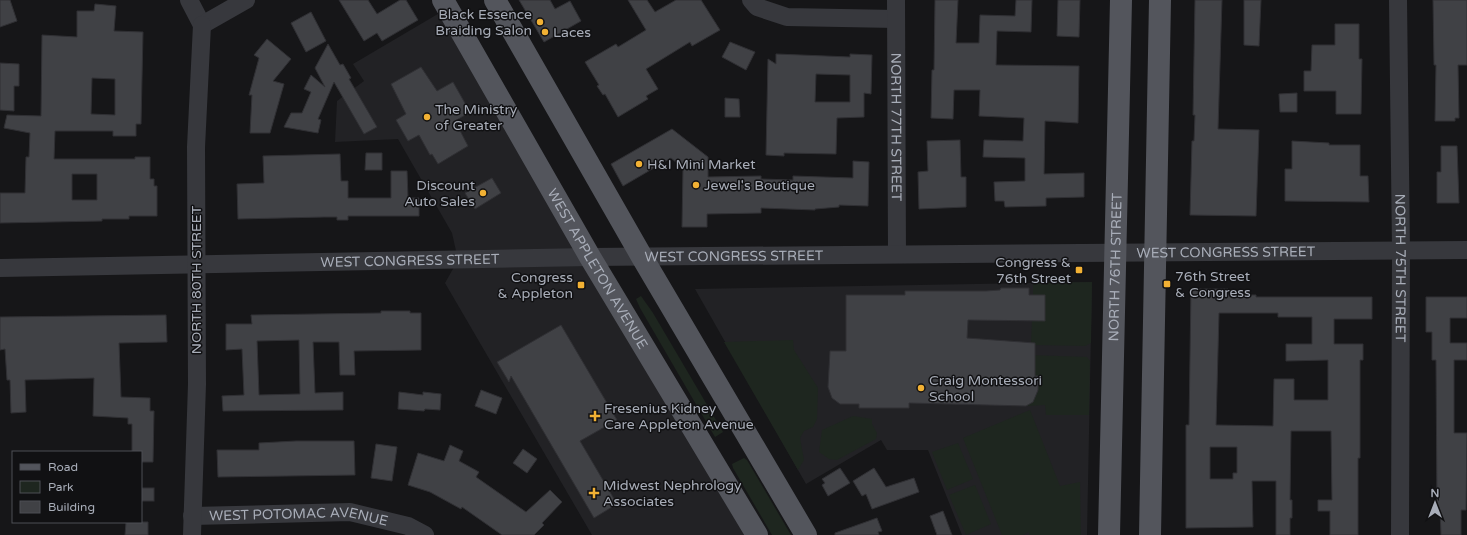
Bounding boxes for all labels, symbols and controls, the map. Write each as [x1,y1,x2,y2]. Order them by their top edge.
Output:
place label: Black Essence Braiding Salon [435,6,532,39]
marker: Black Essence Braiding Salon [535,17,545,27]
place label: Laces [553,24,591,41]
marker: Laces [540,27,550,37]
street label: NORTH 77TH STREET [888,53,905,202]
place label: The Ministry of Greater [435,101,518,134]
marker: The Ministry of Greater [422,112,432,122]
place label: H&I Mini Market [647,156,756,173]
marker: H&I Mini Market [634,159,644,169]
place label: Discount Auto Sales [404,177,476,210]
place label: Jewel's Boutique [704,177,815,194]
marker: Jewel's Boutique [691,180,701,190]
street label: WEST APPLETON AVENUE [544,185,652,352]
marker: Discount Auto Sales [478,188,488,198]
street label: NORTH 76TH STREET [1105,192,1125,342]
street label: NORTH 75TH STREET [1392,194,1410,343]
street label: NORTH 80TH STREET [188,205,205,354]
street label: WEST CONGRESS STREET [1136,243,1316,261]
street label: WEST CONGRESS STREET [644,247,824,265]
street label: WEST CONGRESS STREET [320,250,500,271]
place label: Congress & 76th Street [995,254,1072,287]
marker: Congress & 76th Street [1074,265,1084,275]
place label: 76th Street & Congress [1175,268,1251,301]
place label: Congress & Appleton [497,269,573,302]
marker: 76th Street & Congress [1162,279,1172,289]
marker: Congress & Appleton [576,280,586,290]
place label: Craig Montessori School [929,372,1042,405]
marker: Craig Montessori School [916,383,926,393]
place label: Fresenius Kidney Care Appleton Avenue [604,400,754,433]
marker: Fresenius Kidney Care Appleton Avenue [589,410,601,422]
legend [12,451,142,523]
text: Road [48,460,78,474]
place label: Midwest Nephrology Associates [603,477,742,510]
text: Park [48,480,74,494]
north arrow [1415,483,1455,523]
marker: Midwest Nephrology Associates [588,487,600,499]
text: N [1431,487,1439,500]
text: Building [48,500,95,514]
street label: WEST POTOMAC AVENUE [209,504,390,529]

